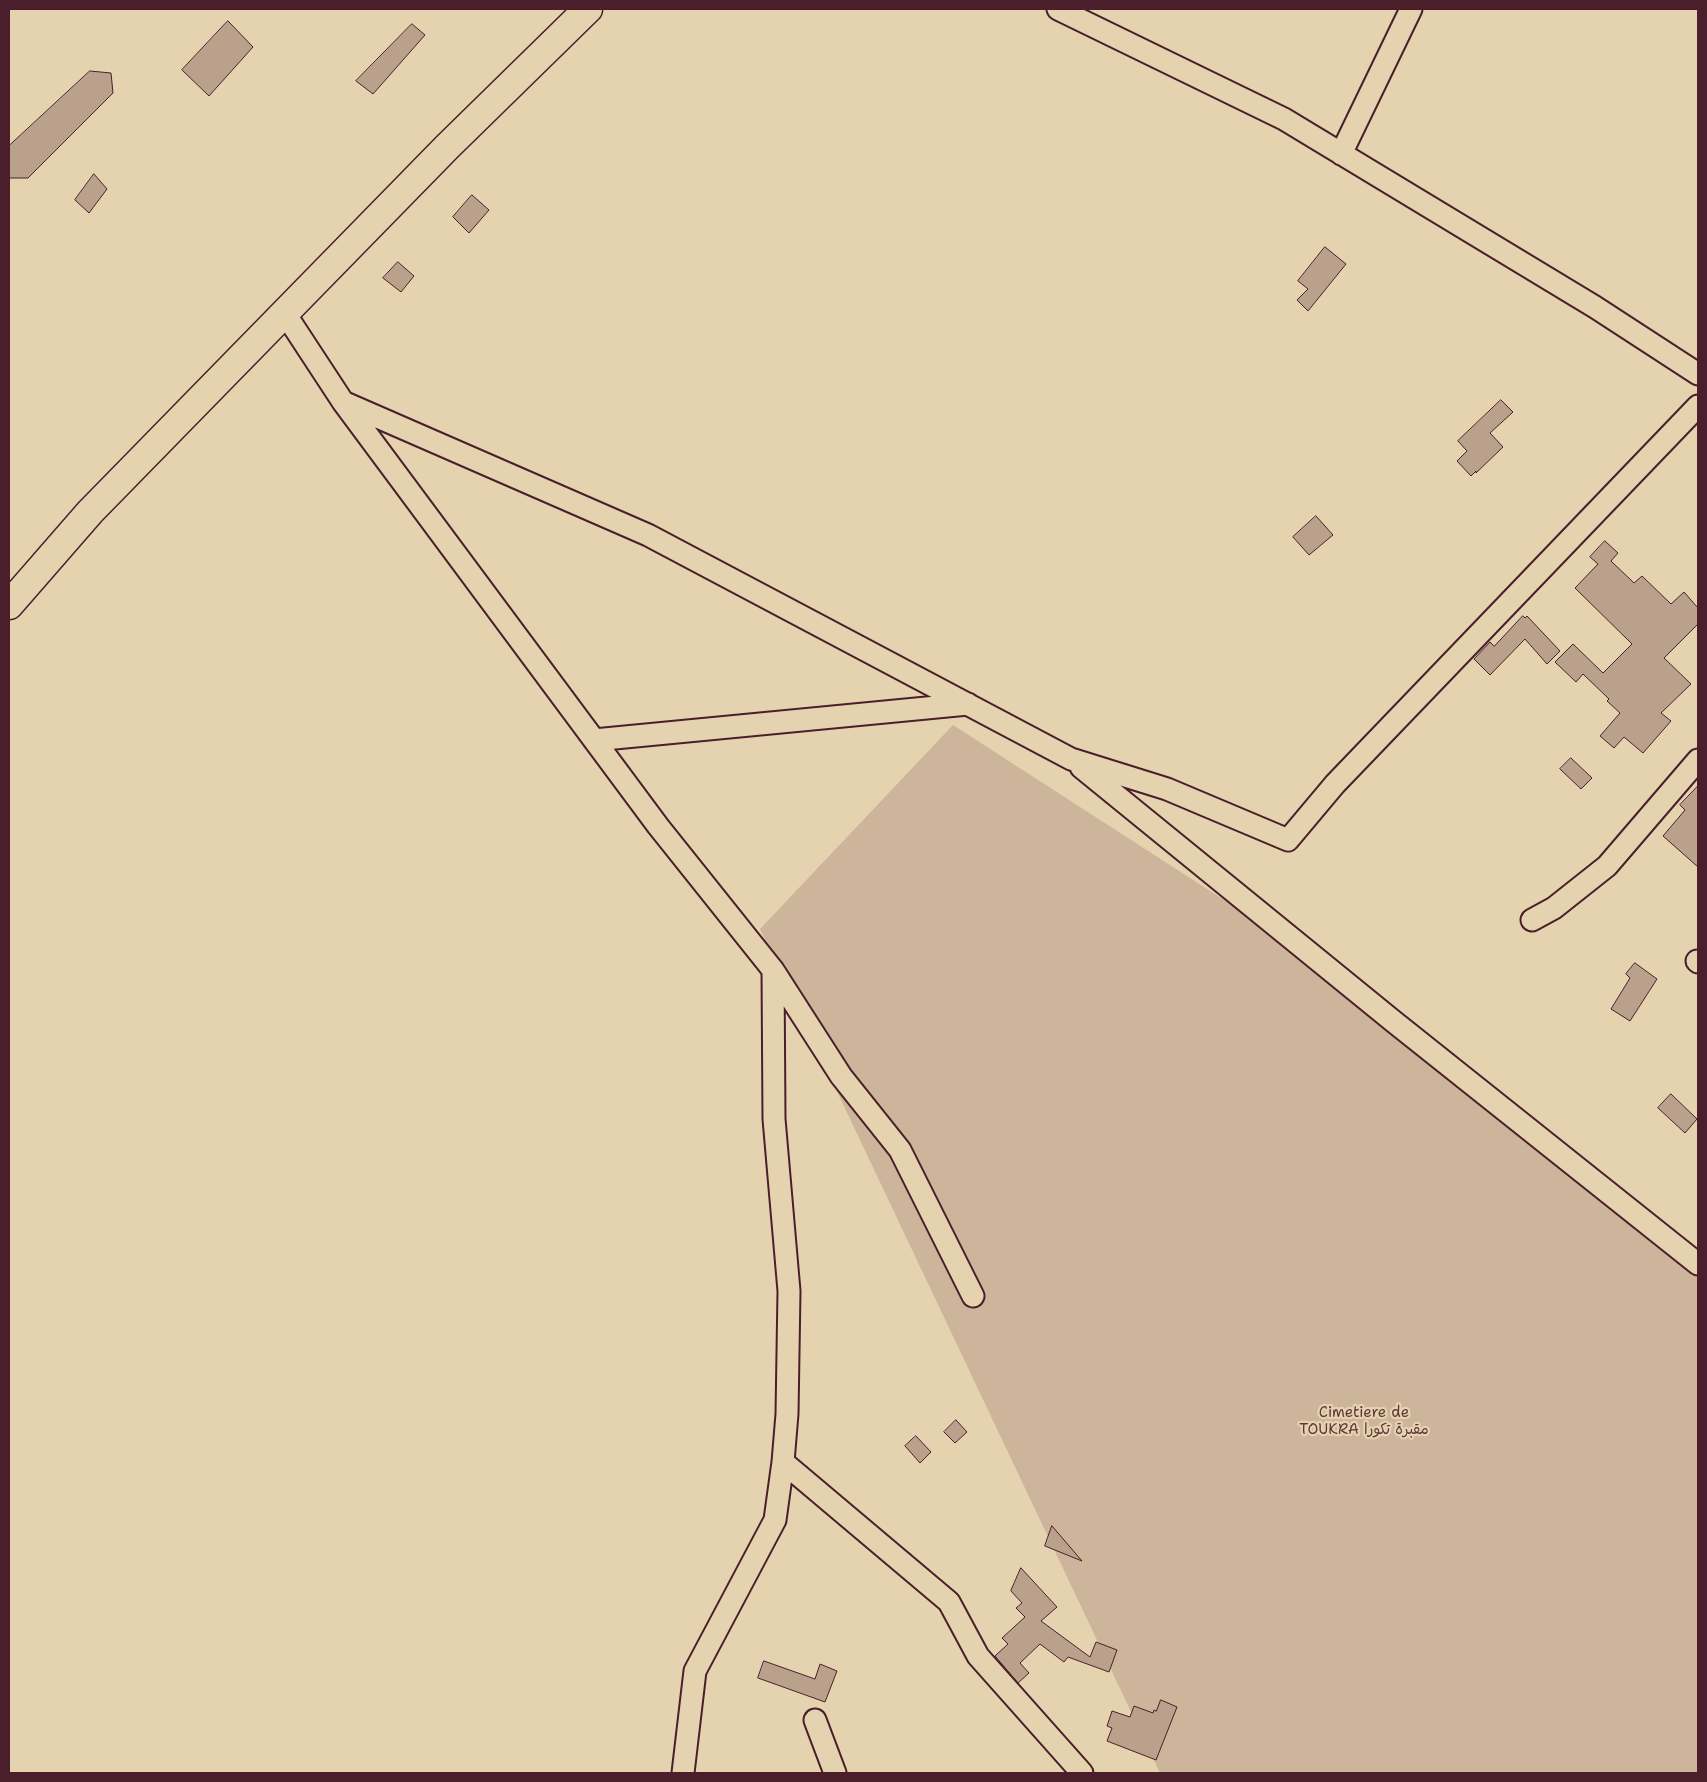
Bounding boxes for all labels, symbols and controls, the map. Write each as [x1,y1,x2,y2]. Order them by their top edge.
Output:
park label: Cimetiere de TOUKRA مقبرة تكورا [1299,1404,1429,1439]

